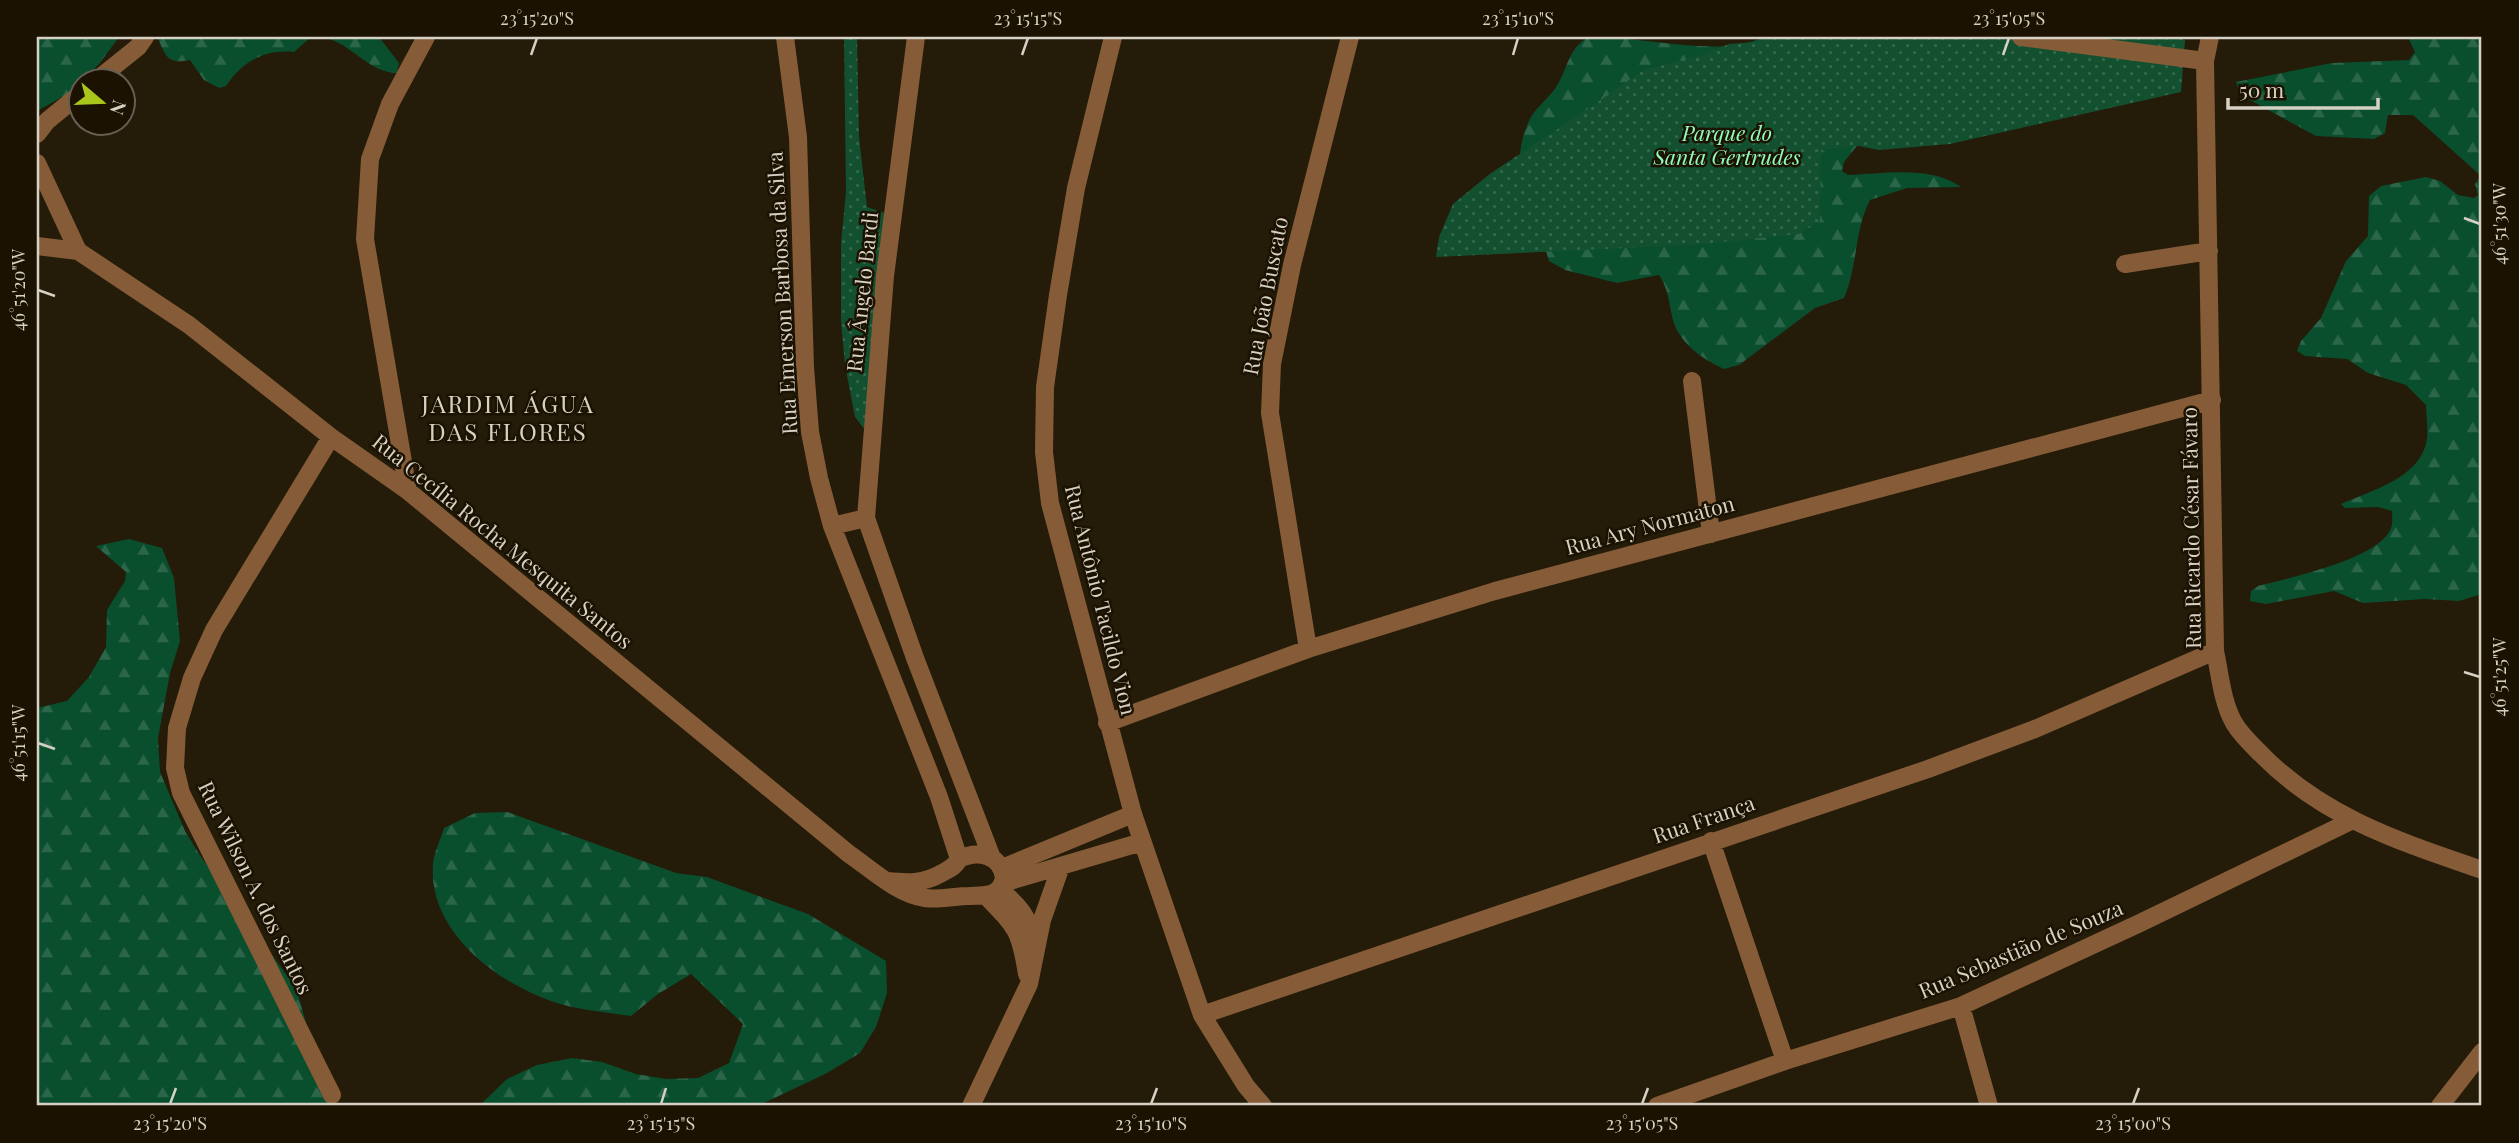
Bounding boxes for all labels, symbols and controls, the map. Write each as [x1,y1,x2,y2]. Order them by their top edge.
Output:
text: 23°15'20"S [500,6,574,30]
text: 23°15'15"S [994,6,1062,30]
text: 23°15'10"S [1482,6,1554,30]
text: 23°15'05"S [1973,6,2045,30]
north arrow [66,66,136,136]
scale bar [2228,66,2379,110]
text: 50 m [2239,75,2285,103]
text: N [104,97,134,119]
park label: Parque do Santa Gertrudes [1652,118,1801,170]
street label: Rua Emerson Barbosa da Silva [760,150,802,435]
text: 46°51'30"W [2487,182,2511,265]
street label: Rua Ângelo Bardi [839,210,883,373]
street label: Rua João Buscato [1235,214,1293,377]
text: 46°51'20"W [6,248,30,331]
district label: JARDIM ÁGUA DAS FLORES [420,387,595,447]
street label: Rua Ricardo César Fávaro [2174,407,2206,649]
street label: Rua Cecília Rocha Mesquita Santos [367,427,639,654]
street label: Rua Antônio Tacildo Vion [1060,481,1144,718]
street label: Rua Ary Normaton [1562,488,1738,560]
text: 46°51'25"W [2487,637,2511,717]
text: 46°51'15"W [6,704,30,781]
street label: Rua Wilson A. dos Santos [193,776,321,998]
street label: Rua França [1649,787,1759,849]
street label: Rua Sebastião de Souza [1914,892,2127,1004]
text: 23°15'20"S [133,1111,207,1135]
text: 23°15'15"S [627,1111,695,1135]
text: 23°15'10"S [1115,1111,1187,1135]
text: 23°15'05"S [1606,1111,1678,1135]
text: 23°15'00"S [2095,1111,2171,1135]

